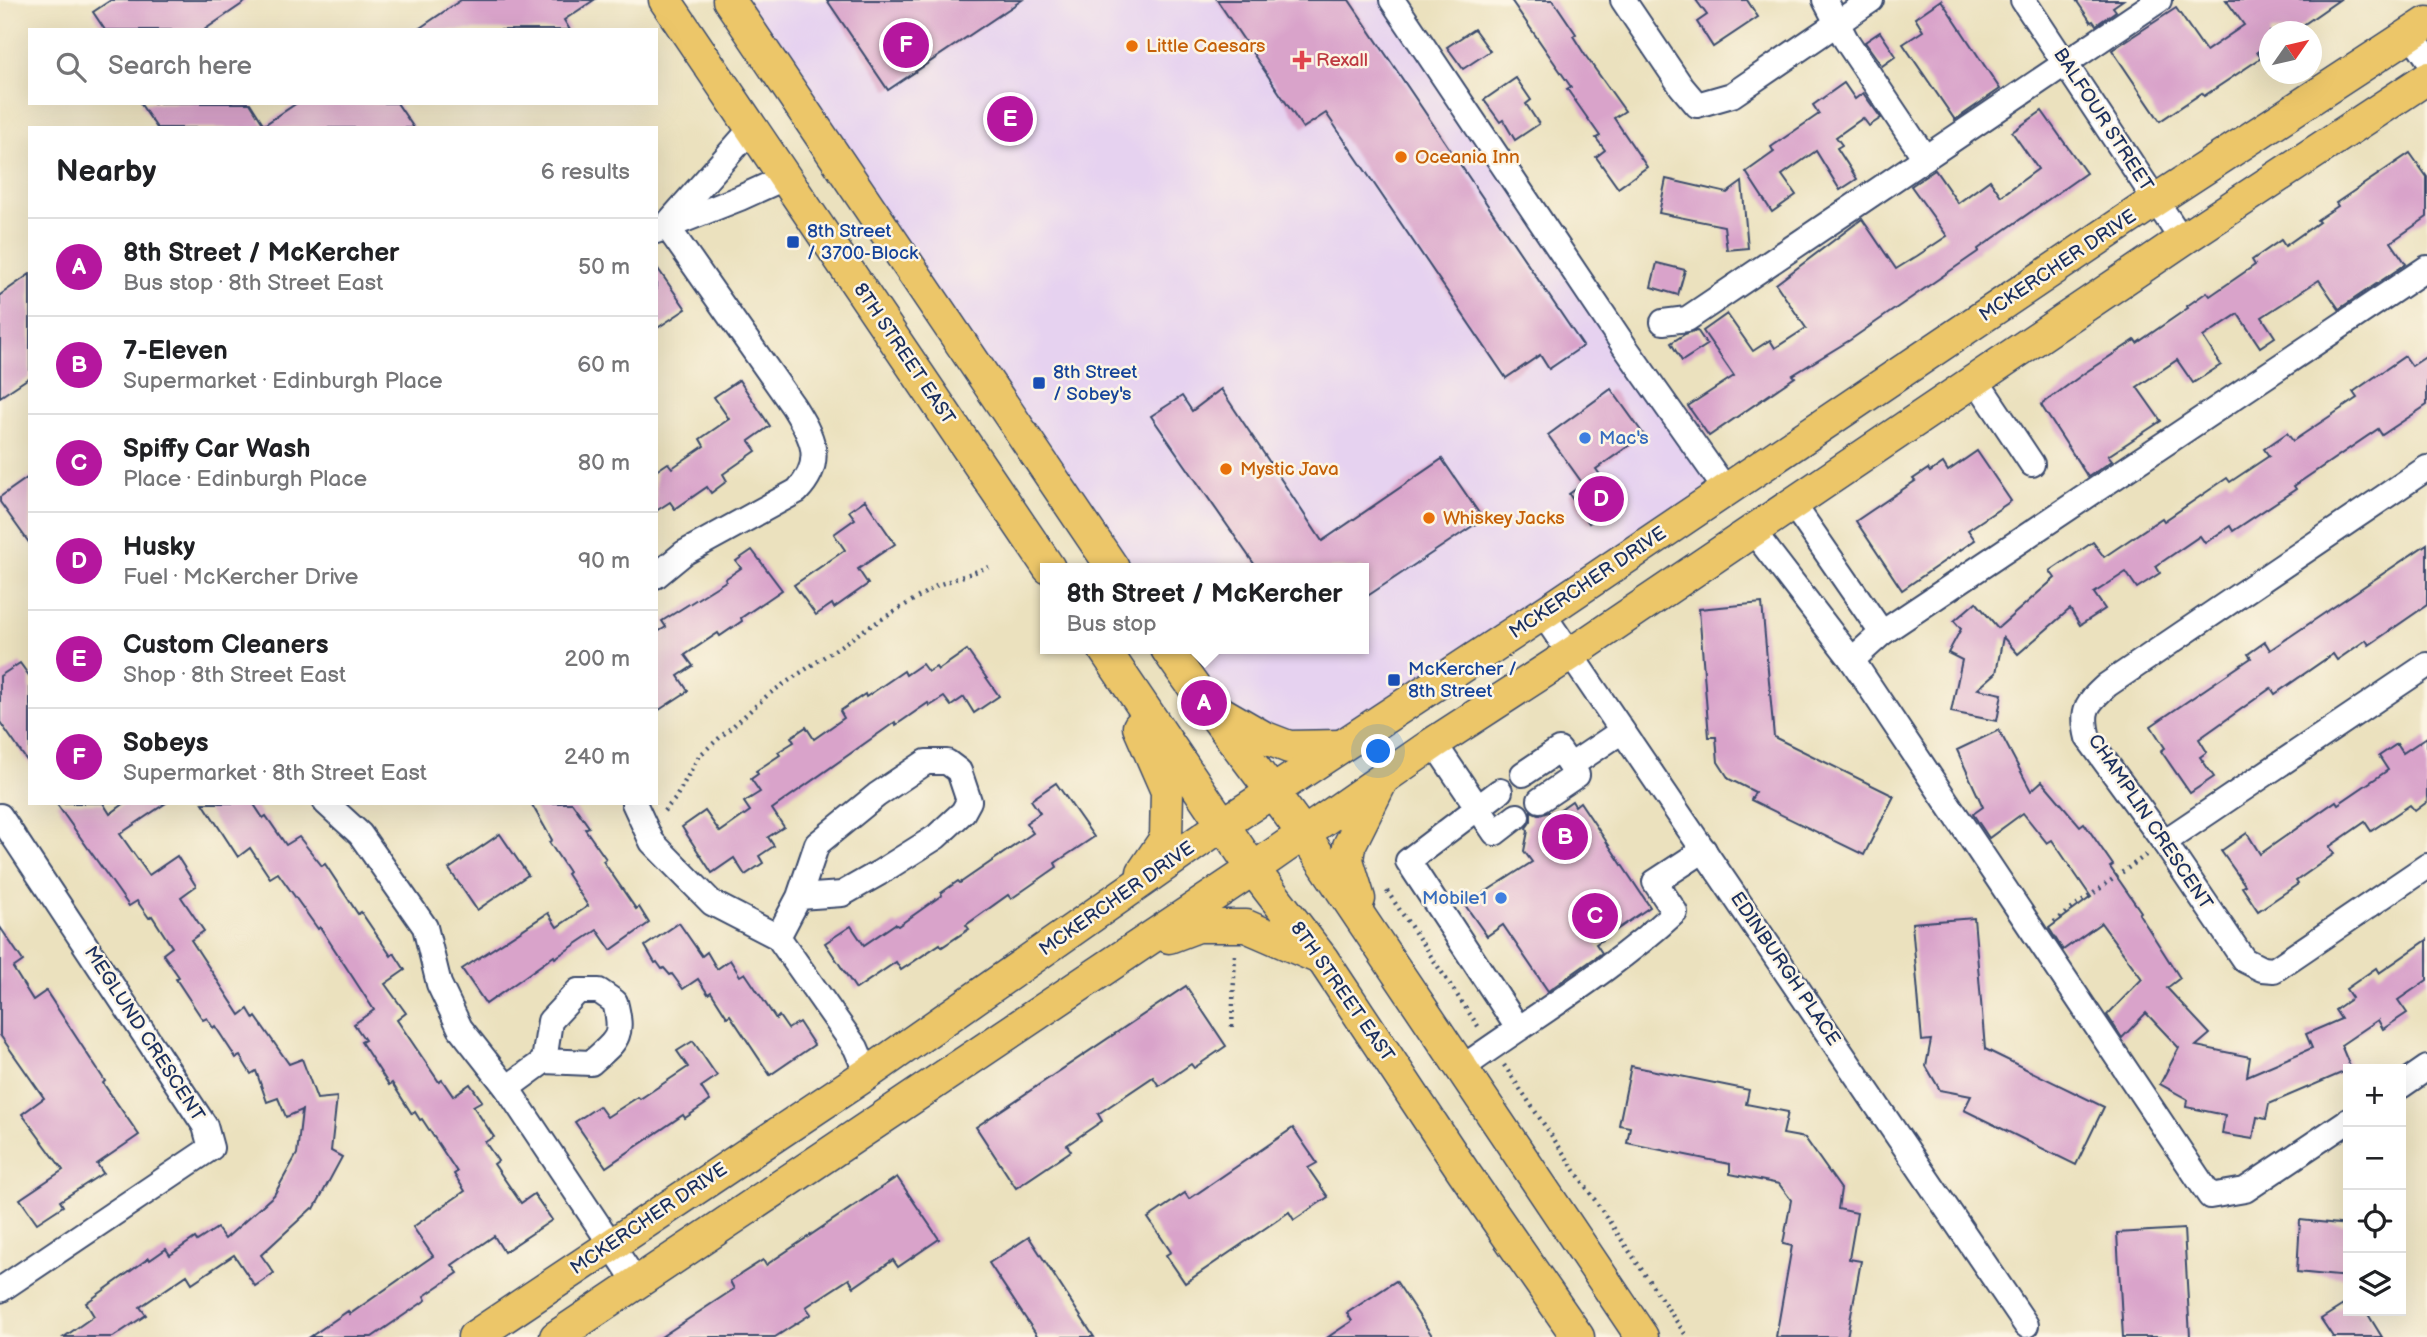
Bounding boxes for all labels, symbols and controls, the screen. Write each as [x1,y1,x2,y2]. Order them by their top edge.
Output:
pin: F [883,19,929,71]
north arrow [2259,21,2322,84]
search box [28,28,658,105]
place label: Little Caesars [1146,35,1266,58]
marker: Little Caesars [1124,38,1140,54]
street label: BALFOUR STREET [2048,44,2158,196]
icon: search [52,48,90,86]
place label: Rexall [1316,49,1368,72]
text: Search here [108,51,252,82]
marker: Rexall [1294,52,1310,68]
pin: E [987,93,1033,145]
place label: Oceania Inn [1415,146,1520,169]
marker: Oceania Inn [1393,149,1409,165]
text: Nearby [56,154,156,190]
text: 6 results [541,158,630,186]
street label: MCKERCHER DRIVE [1975,205,2141,327]
place label: 8th Street / 3700-Block [807,220,919,265]
marker: 8th Street / 3700-Block [785,234,801,250]
text: 8th Street / McKercher [123,238,399,269]
text: A [72,253,86,281]
text: 50 m [578,253,630,281]
text: Bus stop · 8th Street East [123,269,383,297]
street label: 8TH STREET EAST [848,279,960,430]
text: 7-Eleven [123,336,228,367]
text: B [71,351,87,379]
text: 60 m [577,351,630,379]
place label: 8th Street / Sobey's [1053,361,1138,406]
text: Supermarket · Edinburgh Place [123,367,443,395]
marker: 8th Street / Sobey's [1031,375,1047,391]
place label: Mac's [1599,427,1649,450]
marker: Mac's [1577,430,1593,446]
text: Spiffy Car Wash [123,434,311,465]
text: C [71,449,87,477]
text: 80 m [578,449,630,477]
place label: Mystic Java [1240,458,1339,481]
marker: Mystic Java [1218,461,1234,477]
text: Place · Edinburgh Place [123,465,367,493]
pin: D [1578,473,1624,525]
place label: Whiskey Jacks [1443,507,1565,530]
marker: Whiskey Jacks [1421,510,1437,526]
street label: MCKERCHER DRIVE [1505,522,1671,644]
text: Husky [123,532,195,563]
text: D [71,547,87,575]
text: 90 m [578,547,630,575]
text: Fuel · McKercher Drive [123,563,358,591]
popup [1040,563,1369,654]
text: 8th Street / McKercher [1066,579,1343,610]
text: Bus stop [1066,610,1157,638]
text: Custom Cleaners [123,630,329,661]
text: E [72,645,86,673]
text: 200 m [564,645,630,673]
place label: McKercher / 8th Street [1408,658,1517,703]
text: Shop · 8th Street East [123,661,346,689]
marker: McKercher / 8th Street [1386,672,1402,688]
pin: A [1181,677,1227,729]
text: Sobeys [123,728,209,759]
street label: CHAMPLIN CRESCENT [2083,730,2218,914]
your location [1361,734,1395,768]
text: F [72,743,86,771]
text: 240 m [564,743,630,771]
text: Supermarket · 8th Street East [123,759,427,787]
pin: B [1542,811,1588,863]
street label: MCKERCHER DRIVE [1035,837,1199,961]
place label: Mobile1 [1422,887,1487,910]
street label: EDINBURGH PLACE [1725,888,1845,1050]
marker: Mobile1 [1493,890,1509,906]
pin: C [1572,890,1618,942]
street label: 8TH STREET EAST [1285,918,1399,1067]
street label: MEGLUND CRESCENT [79,942,209,1126]
map controls [2343,1064,2406,1316]
button: + [2343,1064,2406,1127]
button: − [2343,1127,2406,1190]
street label: MCKERCHER DRIVE [566,1158,732,1280]
button: locate [2343,1190,2406,1253]
button: layers [2343,1253,2406,1316]

